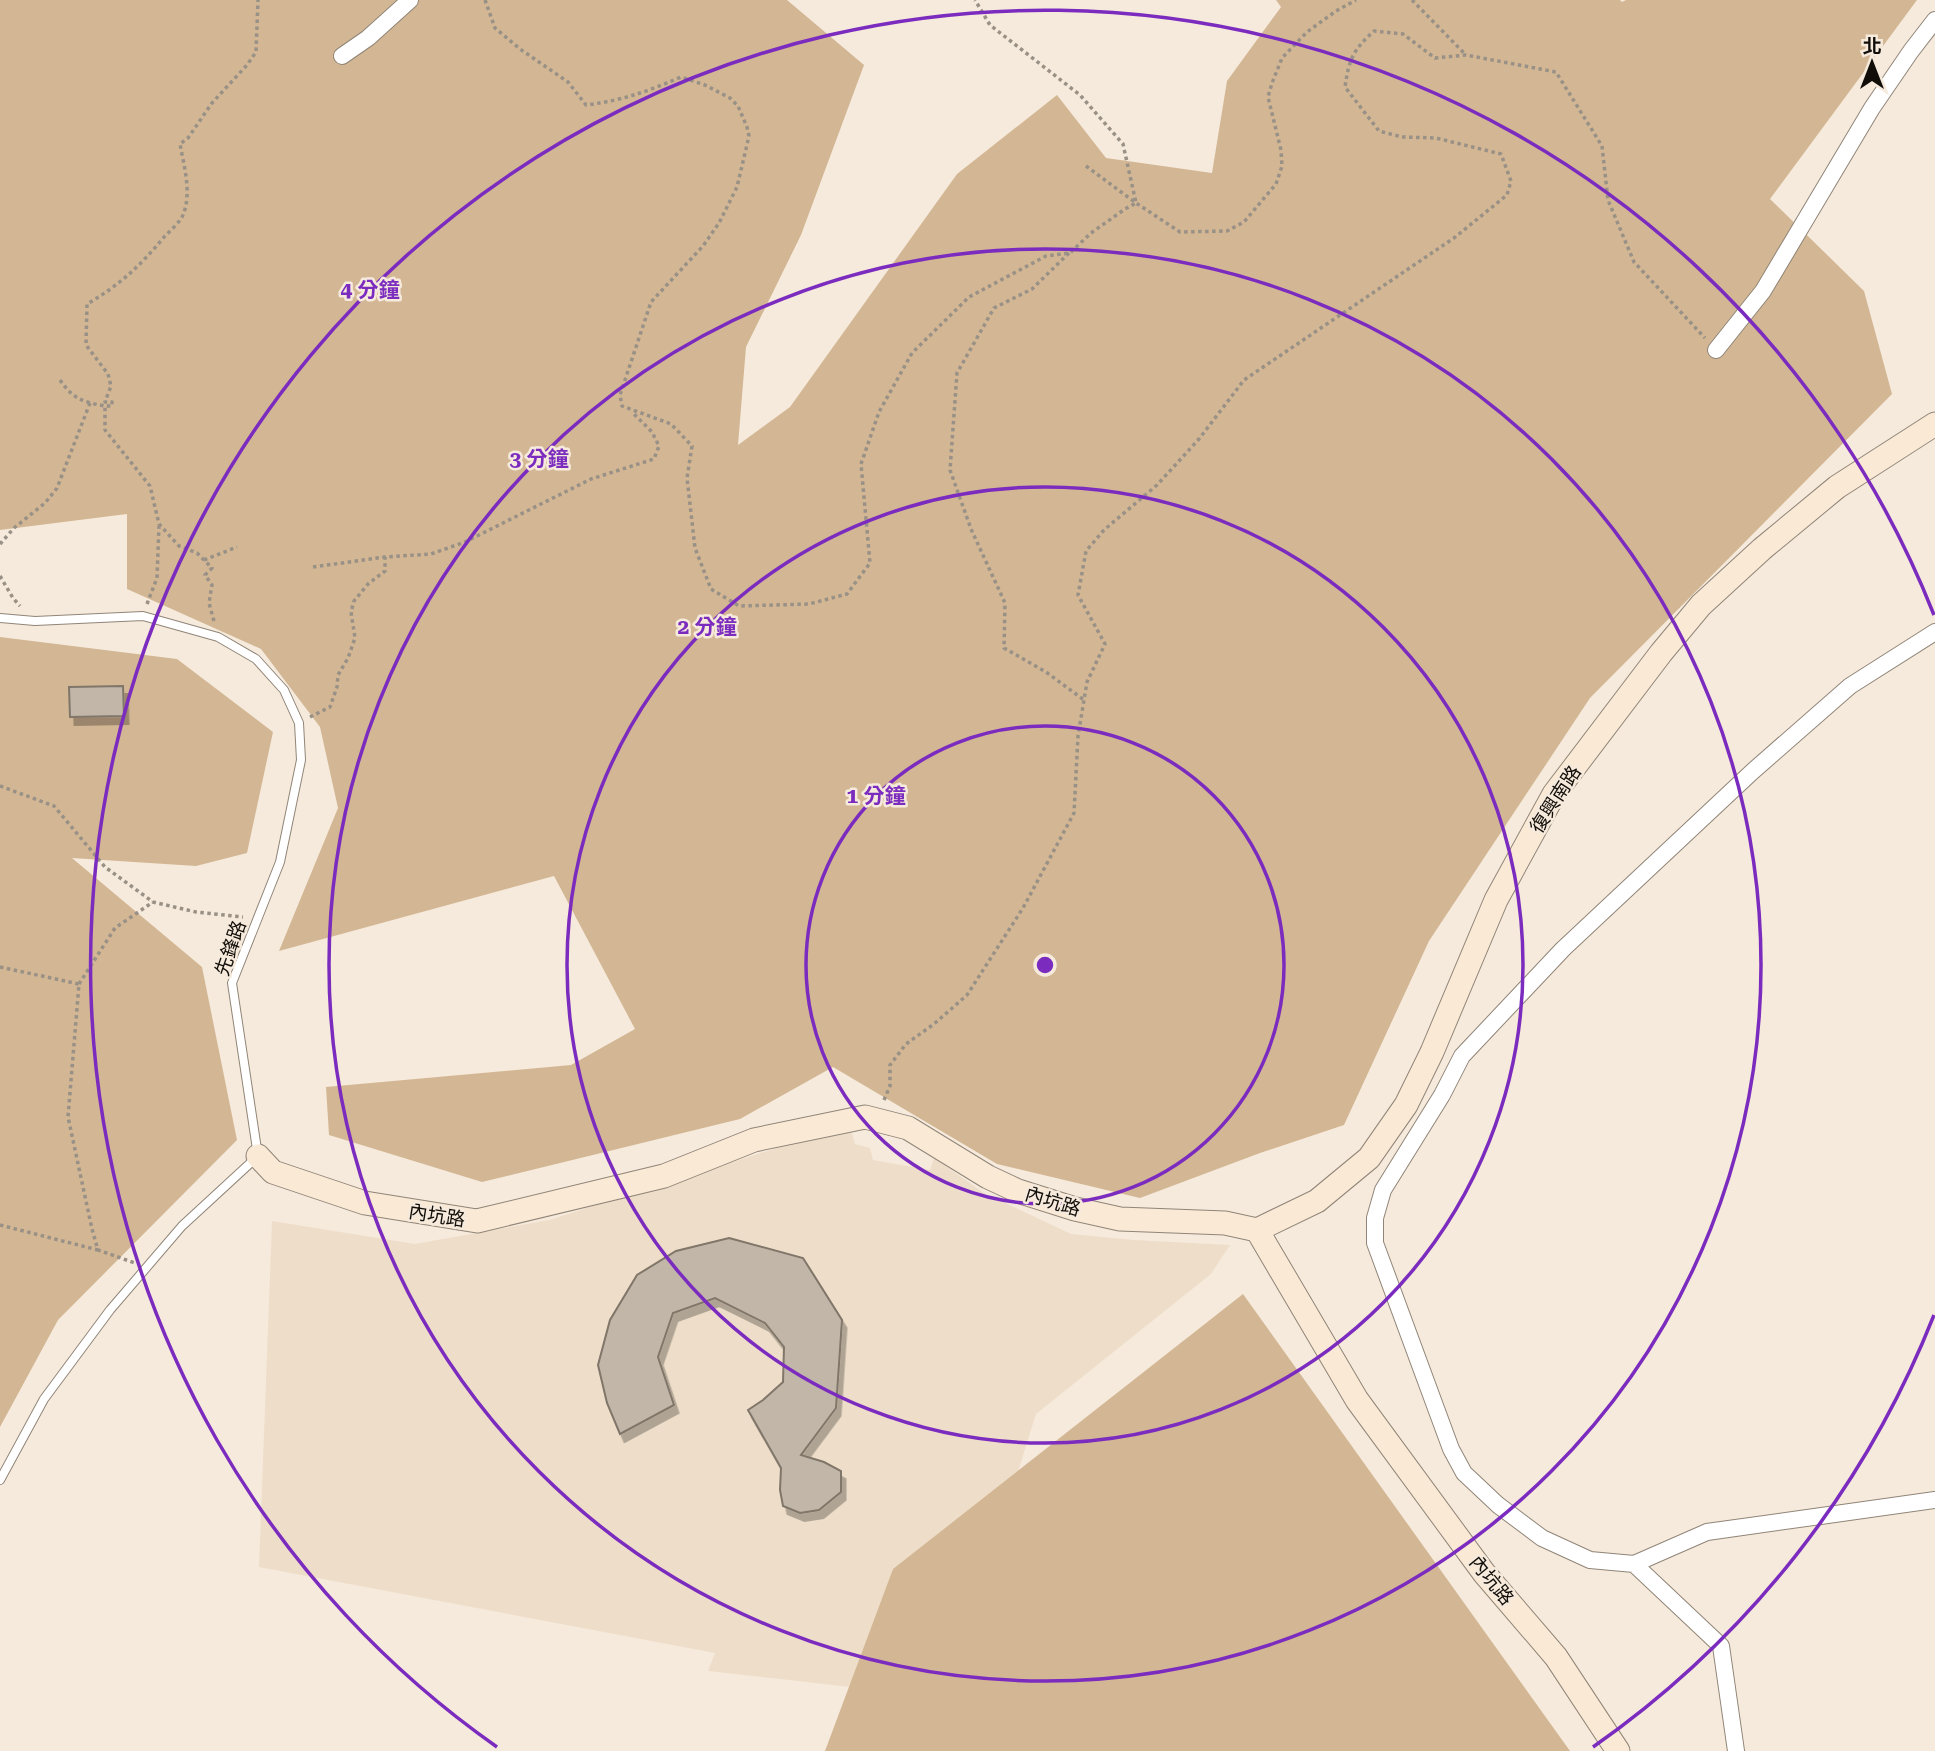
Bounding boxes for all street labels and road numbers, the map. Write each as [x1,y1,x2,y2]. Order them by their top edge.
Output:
street label: 復興南路 [1525,761,1586,837]
street label: 先鋒路 [210,917,251,979]
street label: 內坑路 [1022,1182,1083,1221]
street label: 內坑路 [407,1200,467,1231]
street label: 內坑路 [1465,1551,1518,1610]

